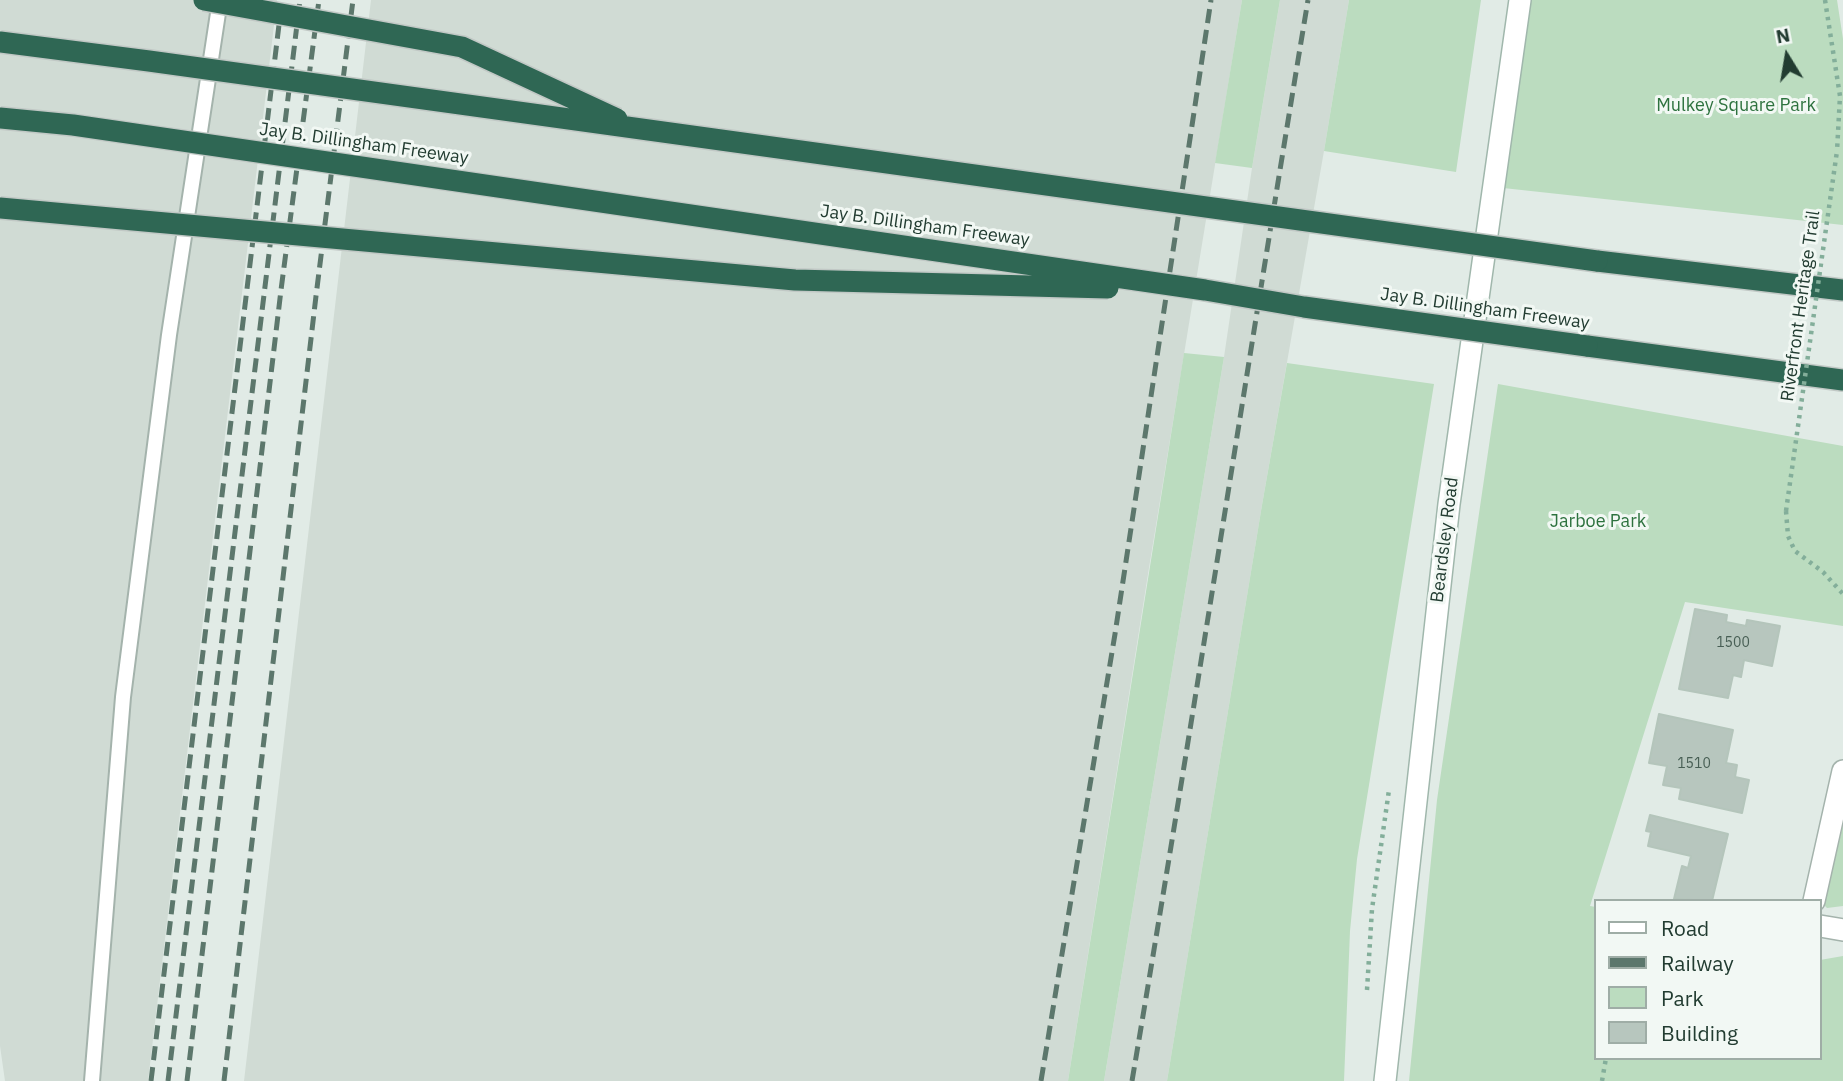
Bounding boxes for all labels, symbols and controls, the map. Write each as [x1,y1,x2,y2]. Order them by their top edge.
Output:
north arrow [1752,21,1822,91]
text: N [1774,22,1792,48]
park label: Mulkey Square Park [1656,95,1816,117]
street label: Jay B. Dillingham Freeway [258,119,470,169]
street label: Jay B. Dillingham Freeway [819,201,1031,251]
street label: Riverfront Heritage Trail [1777,209,1825,403]
street label: Jay B. Dillingham Freeway [1379,284,1591,334]
street label: Beardsley Road [1427,476,1463,604]
park label: Jarboe Park [1550,511,1646,533]
house number: 1500 [1716,635,1750,651]
house number: 1510 [1677,756,1711,772]
legend [1594,899,1822,1060]
text: Road [1661,914,1709,942]
text: Railway [1661,949,1734,977]
text: Park [1661,984,1704,1012]
text: Building [1661,1019,1738,1047]

